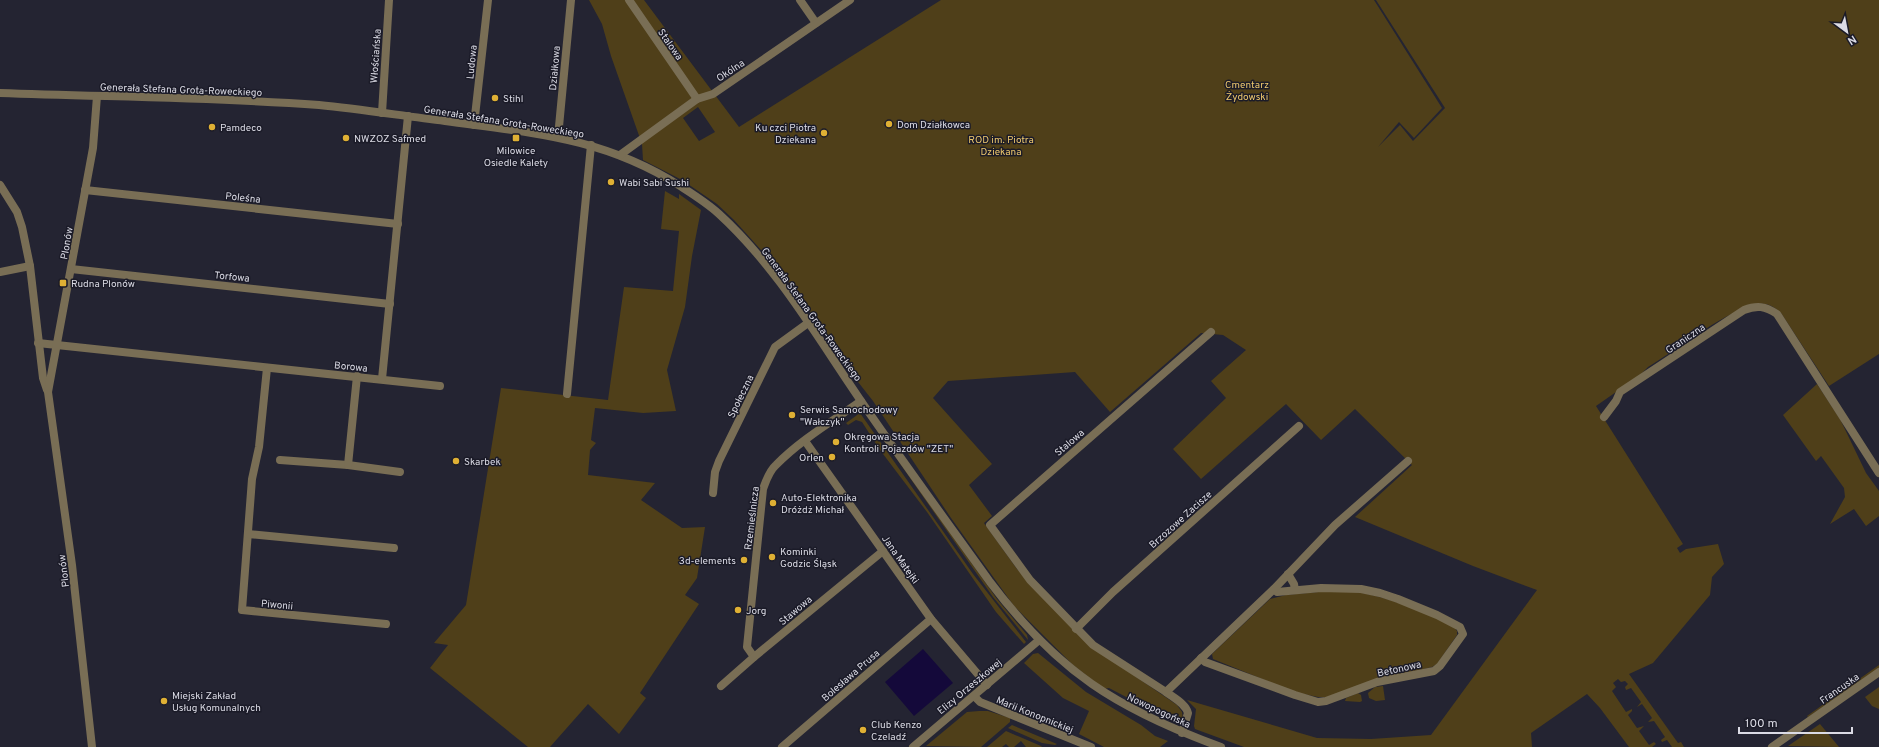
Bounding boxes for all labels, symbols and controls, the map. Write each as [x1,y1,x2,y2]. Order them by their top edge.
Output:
north arrow [1827,12,1867,52]
street label: Stalowa [654,27,685,63]
street label: Włościańska [368,28,385,84]
text: N [1845,32,1859,48]
street label: Ludowa [464,44,481,80]
street label: Działkowa [547,45,564,91]
street label: Okólna [714,57,748,85]
park label: Cmentarz Żydowski [1225,79,1269,104]
street label: Generała Stefana Grota-Roweckiego [100,81,263,100]
marker: Stihl [490,93,500,103]
place label: Stihl [503,93,523,106]
street label: Generała Stefana Grota-Roweckiego [423,103,585,142]
marker: Dom Działkowca [884,119,894,129]
place label: Dom Działkowca [897,119,970,132]
marker: Pamdeco [207,122,217,132]
place label: Pamdeco [220,122,262,135]
place label: Ku czci Piotra Dziekana [755,122,816,147]
marker: Ku czci Piotra Dziekana [819,128,829,138]
marker: NWZOZ Safmed [341,133,351,143]
place label: NWZOZ Safmed [354,133,426,146]
marker: Milowice Osiedle Kalety [511,133,521,143]
park label: ROD im. Piotra Dziekana [968,134,1034,159]
place label: Milowice Osiedle Kalety [484,145,548,170]
marker: Wabi Sabi Sushi [606,177,616,187]
place label: Wabi Sabi Sushi [619,177,689,190]
street label: Poleśna [224,190,261,207]
street label: Plonów [58,226,77,261]
street label: Generała Stefana Grota-Roweckiego [758,245,864,385]
street label: Torfowa [214,269,250,286]
marker: Rudna Plonów [58,278,68,288]
place label: Rudna Plonów [71,278,135,291]
street label: Graniczna [1664,321,1708,357]
street label: Borowa [333,359,368,376]
street label: Społeczna [725,373,757,420]
place label: Serwis Samochodowy "Wałczyk" [800,404,898,429]
marker: Serwis Samochodowy "Wałczyk" [787,410,797,420]
street label: Stalowa [1052,427,1088,460]
place label: Okręgowa Stacja Kontroli Pojazdów "ZET" [844,431,953,456]
marker: Okręgowa Stacja Kontroli Pojazdów "ZET" [831,437,841,447]
place label: Orlen [799,452,824,465]
marker: Orlen [827,452,837,462]
marker: Skarbek [451,456,461,466]
place label: Skarbek [464,456,501,469]
street label: Rzemieślnicza [742,486,763,551]
street label: Brzozowe Zacisze [1147,488,1215,552]
place label: Auto-Elektronika Dróżdż Michał [781,492,857,517]
marker: Auto-Elektronika Dróżdż Michał [768,498,778,508]
street label: Jana Matejki [878,533,921,587]
place label: Kominki Godzic Śląsk [780,546,837,571]
marker: Kominki Godzic Śląsk [767,552,777,562]
street label: Plonów [56,554,73,588]
place label: 3d-elements [679,555,736,568]
marker: 3d-elements [739,555,749,565]
street label: Stawowa [777,593,815,629]
street label: Piwonii [260,598,293,613]
marker: Jorg [733,605,743,615]
place label: Jorg [746,605,766,618]
street label: Bolesława Prusa [819,647,883,705]
street label: Elizy Orzeszkowej [935,656,1005,718]
street label: Betonowa [1376,658,1423,680]
street label: Francuska [1818,671,1862,708]
place label: Miejski Zakład Usług Komunalnych [172,690,261,715]
street label: Nowopogońska [1125,691,1192,732]
street label: Marii Konopnickiej [994,694,1075,737]
marker: Miejski Zakład Usług Komunalnych [159,696,169,706]
scale bar [1739,709,1852,735]
text: 100 m [1745,716,1778,732]
place label: Club Kenzo Czeladź [871,719,922,744]
marker: Club Kenzo Czeladź [858,725,868,735]

